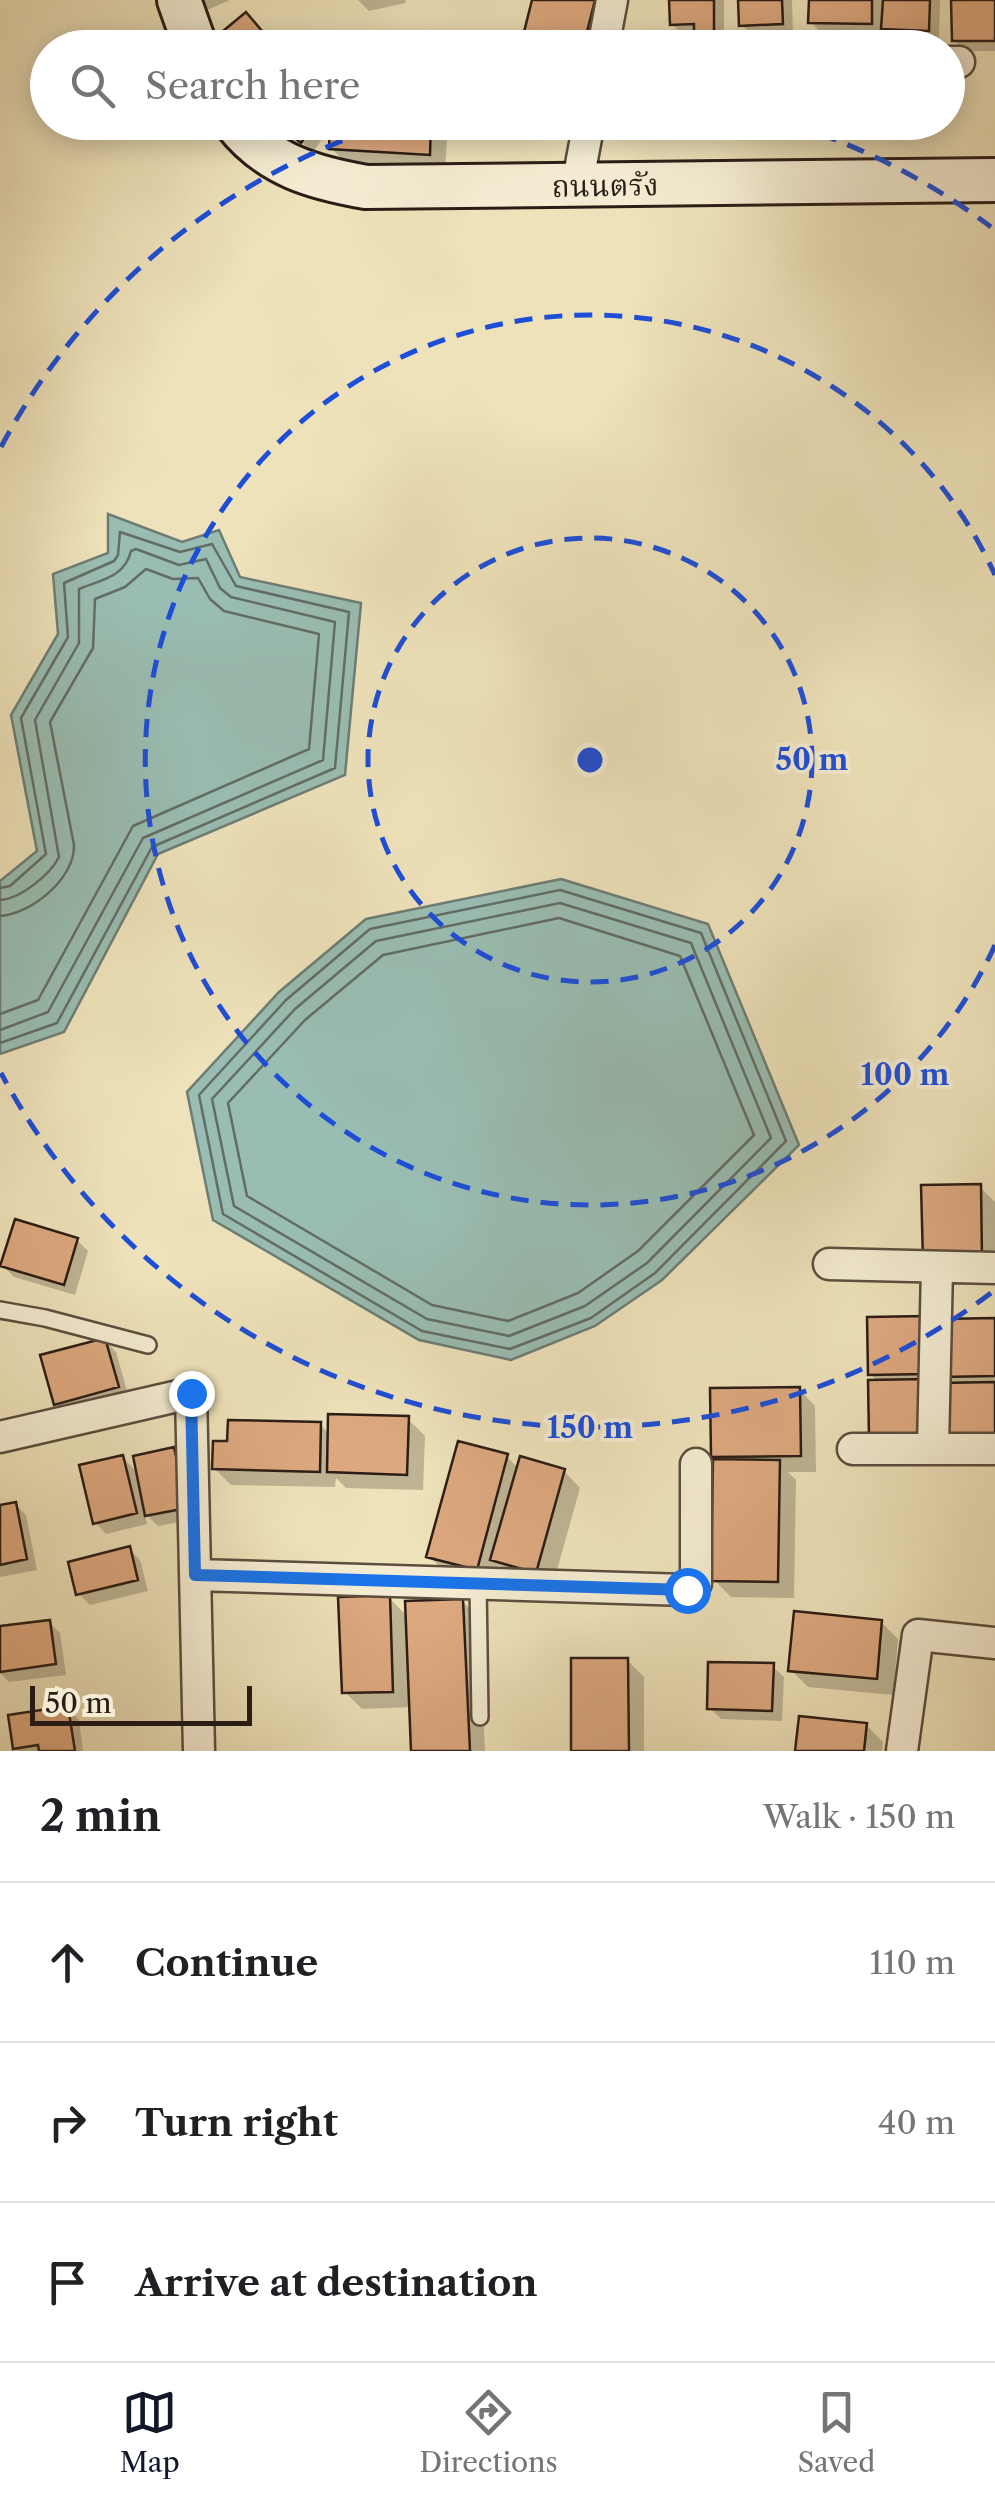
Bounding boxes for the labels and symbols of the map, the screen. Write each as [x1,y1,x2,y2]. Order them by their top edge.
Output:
street label: ถนนตรัง [551,166,659,205]
text: 50 m [775,741,849,778]
centre of rings [572,742,608,778]
text: 100 m [861,1056,950,1093]
route end [169,1371,215,1417]
text: 150 m [547,1409,633,1446]
route start [665,1568,711,1614]
scale bar [30,1681,252,1726]

